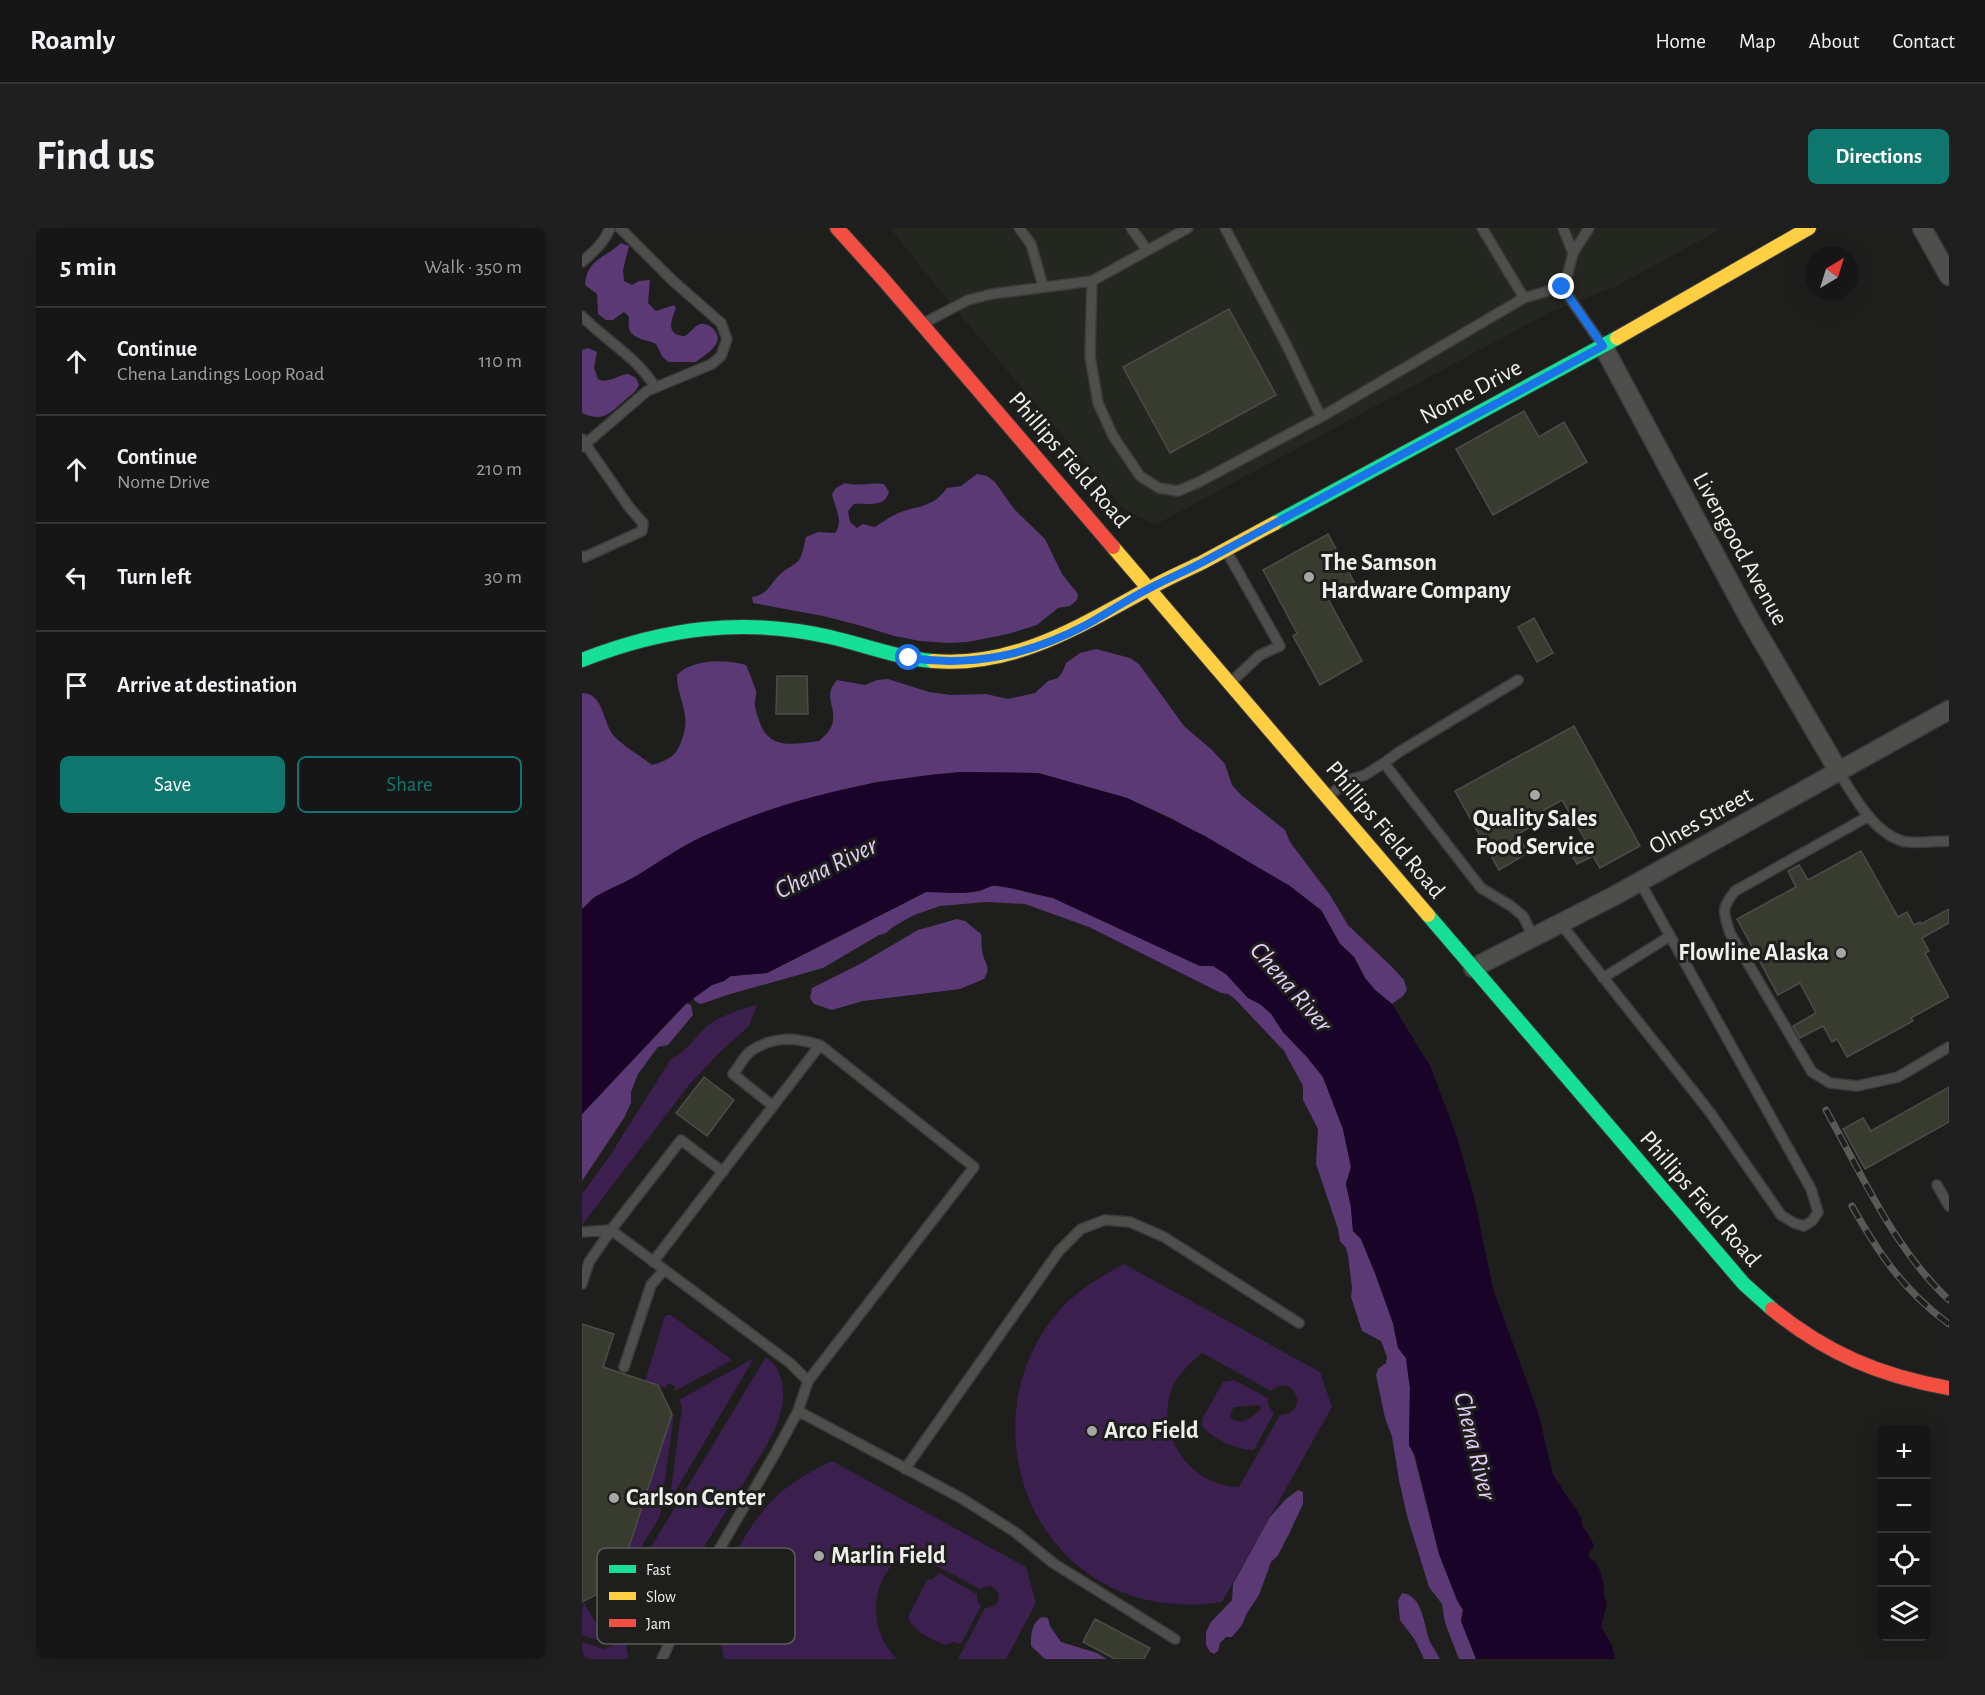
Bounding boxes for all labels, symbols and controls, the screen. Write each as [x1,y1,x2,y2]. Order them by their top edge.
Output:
text: Roamly [30,27,115,55]
text: Home [1655,31,1706,52]
text: Map [1739,31,1776,52]
text: About [1809,31,1859,52]
text: Contact [1892,31,1955,52]
button: Directions [1808,129,1949,184]
text: Find us [36,135,155,177]
north arrow [1805,246,1859,300]
text: 5 min [60,254,117,280]
text: Walk · 350 m [424,257,522,277]
route end [1548,273,1574,299]
text: Continue [117,338,197,360]
icon: ahead [60,345,93,378]
text: 110 m [478,351,522,371]
street label: Nome Drive [1416,355,1526,429]
text: Chena Landings Loop Road [117,364,324,384]
street label: Phillips Field Road [1004,388,1134,532]
text: Continue [117,446,197,468]
icon: ahead [60,453,93,486]
text: 210 m [476,459,522,479]
street label: Livengood Avenue [1688,469,1792,629]
text: Nome Drive [117,472,210,492]
place label: The Samson Hardware Company [1321,551,1511,603]
icon: left [60,561,93,594]
text: Turn left [117,566,191,588]
text: 30 m [484,567,522,587]
marker: The Samson Hardware Company [1302,570,1316,584]
route start [895,644,921,670]
icon: arrive [60,669,93,702]
text: Arrive at destination [117,674,297,696]
button: Save [60,756,285,813]
button: Share [297,756,522,813]
street label: Phillips Field Road [1321,757,1449,903]
street label: Olnes Street [1645,783,1757,859]
marker: Quality Sales Food Service [1528,788,1542,802]
place label: Quality Sales Food Service [1473,807,1597,859]
water label: Chena River [771,831,883,904]
water label: Chena River [1245,937,1338,1038]
place label: Flowline Alaska [1678,941,1829,965]
marker: Flowline Alaska [1834,946,1848,960]
street label: Phillips Field Road [1635,1127,1765,1271]
water label: Chena River [1449,1389,1501,1504]
place label: Arco Field [1104,1419,1199,1443]
marker: Arco Field [1085,1424,1099,1438]
map controls [1877,1425,1931,1641]
button: + [1877,1425,1931,1479]
button: − [1877,1479,1931,1533]
place label: Carlson Center [626,1486,766,1510]
marker: Carlson Center [607,1491,621,1505]
button: locate [1877,1533,1931,1587]
place label: Marlin Field [831,1544,946,1568]
legend [597,1548,795,1644]
marker: Marlin Field [812,1549,826,1563]
text: Fast [646,1562,671,1578]
button: layers [1877,1587,1931,1641]
text: Slow [646,1589,676,1605]
text: Jam [646,1616,671,1632]

